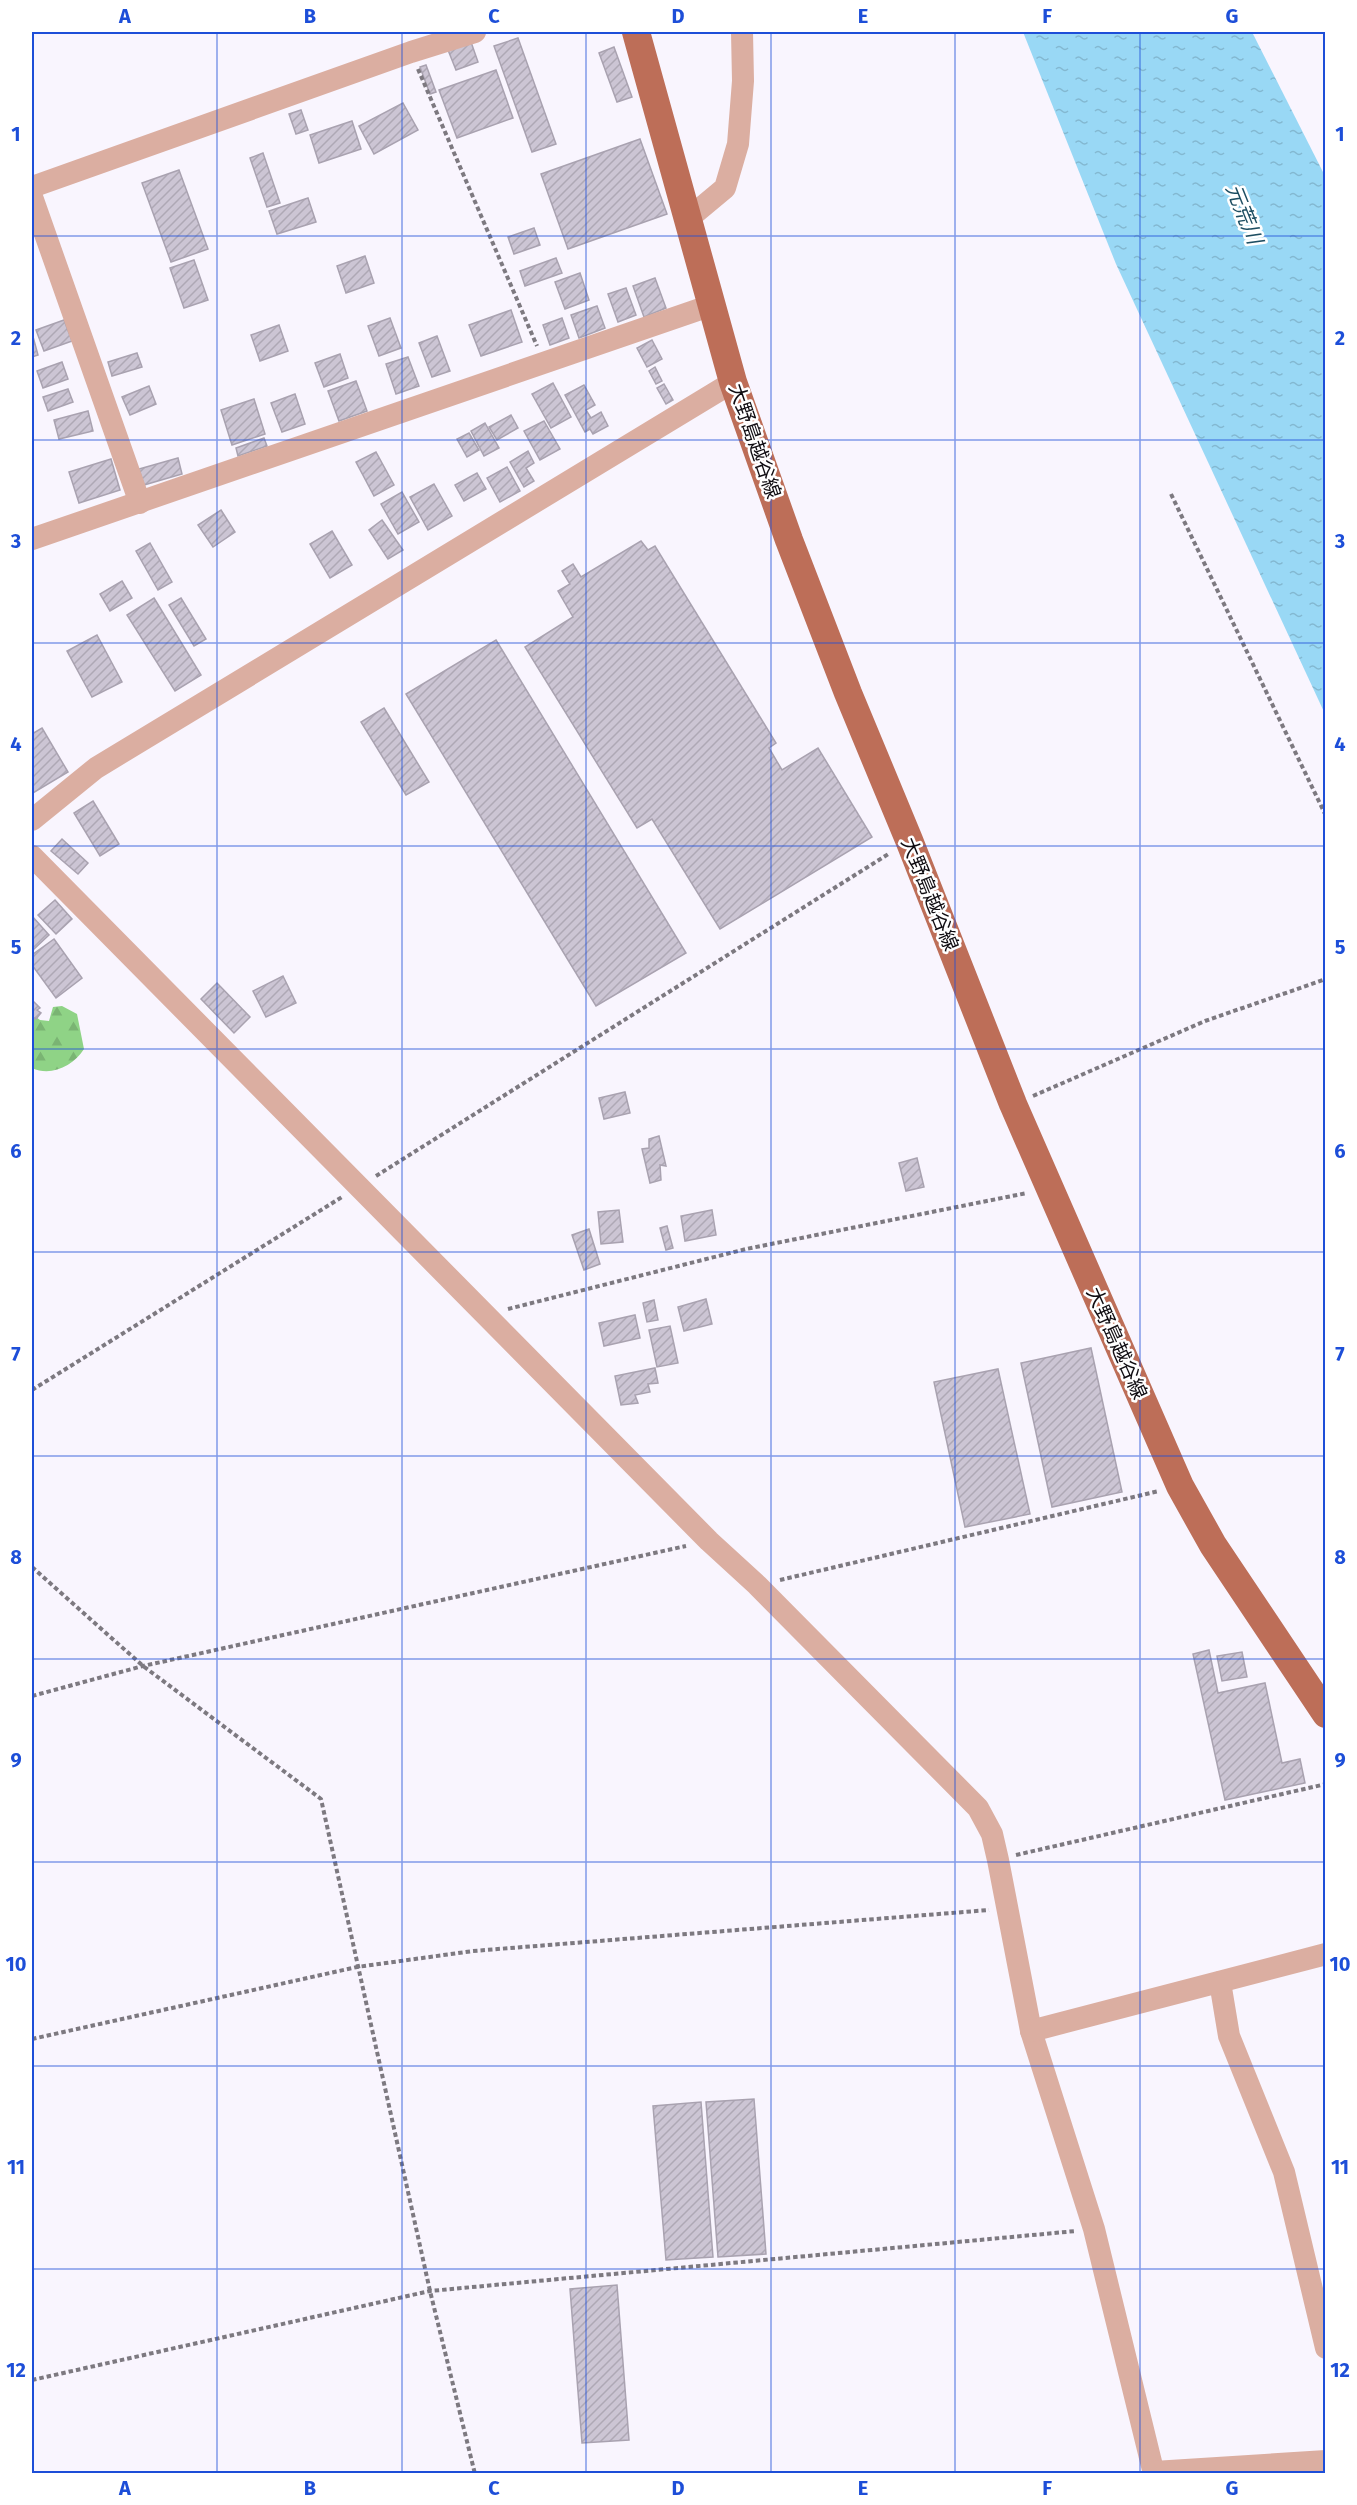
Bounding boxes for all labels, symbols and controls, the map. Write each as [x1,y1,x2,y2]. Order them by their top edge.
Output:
text: A [118,4,132,28]
text: B [304,4,316,28]
text: C [488,4,500,28]
text: D [671,4,685,28]
text: E [858,4,868,28]
text: F [1042,4,1052,28]
text: G [1226,4,1238,28]
text: 1 [11,122,21,146]
text: 1 [1335,122,1345,146]
water label: 元荒川 [1220,180,1269,250]
text: 2 [11,326,21,350]
text: 2 [1335,326,1345,350]
street label: 大野島越谷線 [724,380,786,502]
text: 3 [10,529,21,553]
text: 3 [1334,529,1345,553]
text: 4 [10,732,22,756]
text: 4 [1334,732,1346,756]
street label: 大野島越谷線 [896,834,964,954]
text: 5 [11,935,22,959]
text: 5 [1335,935,1346,959]
text: 6 [10,1139,22,1163]
text: 6 [1334,1139,1346,1163]
street label: 大野島越谷線 [1082,1283,1152,1403]
text: 7 [11,1342,21,1366]
text: 7 [1335,1342,1345,1366]
text: 8 [10,1545,22,1569]
text: 8 [1334,1545,1346,1569]
text: 9 [10,1748,22,1772]
text: 9 [1334,1748,1346,1772]
text: 10 [6,1952,26,1976]
text: 10 [1330,1952,1350,1976]
text: 11 [7,2155,25,2179]
text: 11 [1331,2155,1349,2179]
text: 12 [6,2358,26,2382]
text: 12 [1330,2358,1350,2382]
text: A [118,2476,132,2500]
text: B [304,2476,316,2500]
text: C [488,2476,500,2500]
text: D [671,2476,685,2500]
text: E [858,2476,868,2500]
text: F [1042,2476,1052,2500]
text: G [1226,2476,1238,2500]

